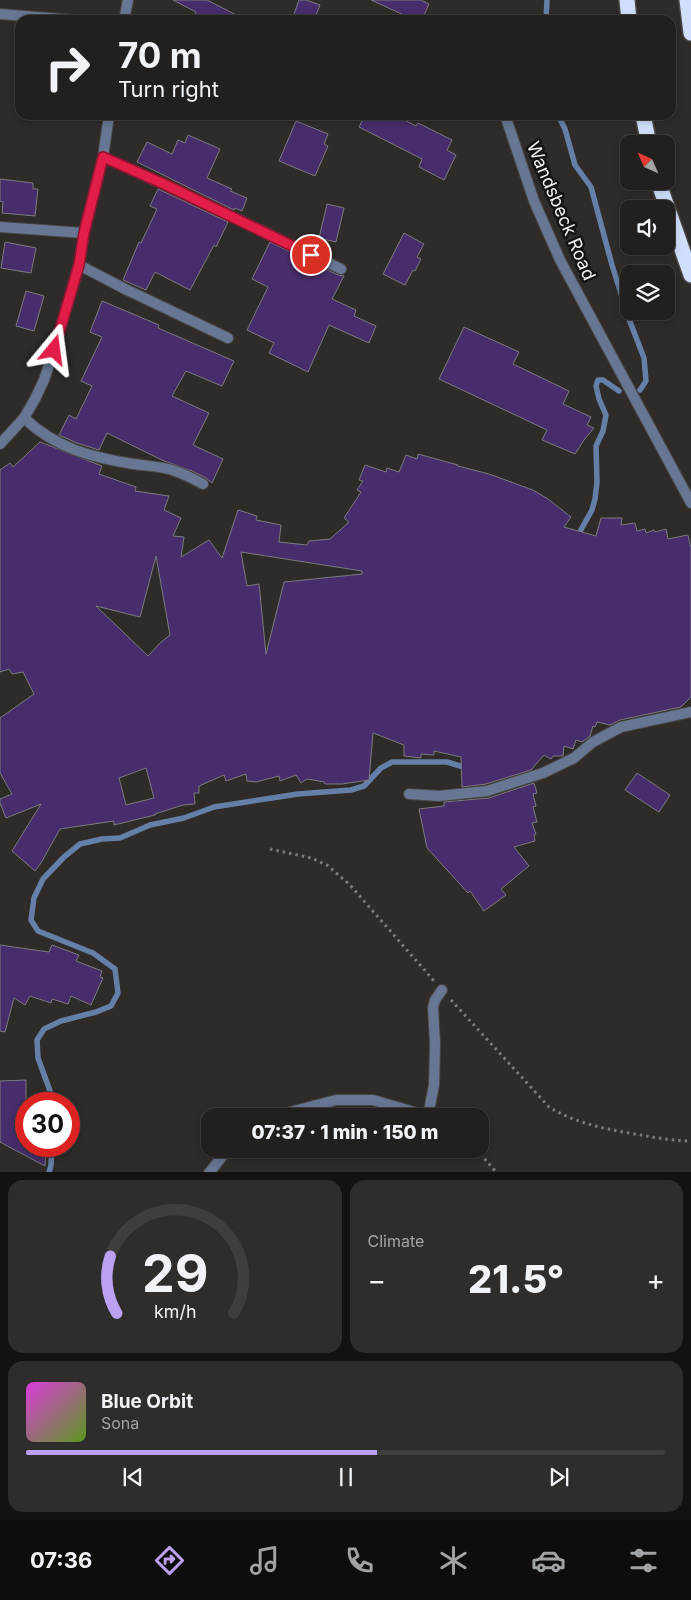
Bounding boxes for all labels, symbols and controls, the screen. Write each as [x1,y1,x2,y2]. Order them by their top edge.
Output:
text: 70 m [118,34,202,76]
icon: right [35,35,100,100]
text: Turn right [118,76,219,102]
north arrow [620,135,675,190]
map controls [620,135,675,320]
street label: Wandsbeck Road [523,138,600,283]
button: sound [620,200,675,255]
pin [290,234,332,276]
icon: arrive [297,241,325,269]
button: layers [620,265,675,320]
position arrow [27,323,79,375]
speed limit sign: 30 [15,1092,80,1157]
text: 07:37 · 1 min · 150 m [252,1121,438,1144]
text: Climate [368,1231,424,1251]
text: 29 [141,1242,208,1305]
text: 21.5° [468,1256,564,1302]
text: − [368,1263,386,1297]
text: + [646,1263,665,1297]
text: km/h [154,1301,196,1322]
text: Blue Orbit [101,1390,193,1413]
text: Sona [101,1413,139,1433]
icon: previous [119,1463,147,1491]
icon: pause [332,1463,360,1491]
icon: next [545,1463,573,1491]
icon: directions [152,1543,187,1578]
icon: music [247,1543,282,1578]
icon: phone [342,1543,377,1578]
icon: climate [436,1543,471,1578]
icon: car [531,1543,566,1578]
icon: filters [626,1543,661,1578]
text: 07:36 [30,1547,92,1573]

